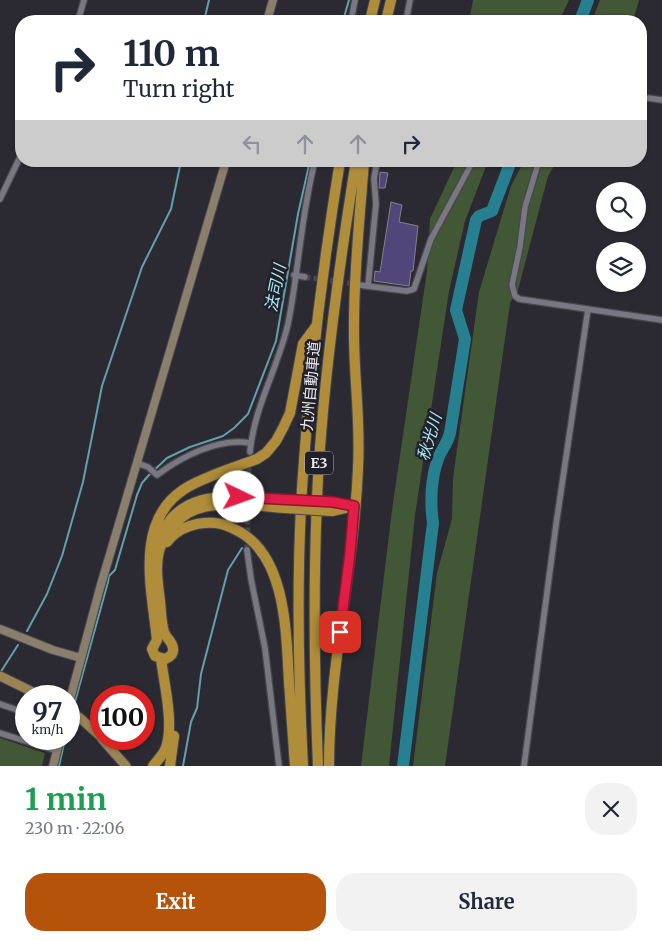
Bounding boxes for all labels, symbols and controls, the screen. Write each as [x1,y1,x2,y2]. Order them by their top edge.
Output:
text: 110 m [123,32,220,76]
icon: right [40,35,105,100]
text: Turn right [123,75,234,103]
icon: left [238,130,266,158]
icon: ahead [291,130,319,158]
icon: ahead [344,130,372,158]
icon: right [397,130,425,158]
map controls [596,182,646,292]
button: search [596,182,646,232]
button: layers [596,242,646,292]
water label: 法司川 [261,261,290,313]
street label: 九州自動車道 [297,340,324,432]
water label: 秋光川 [412,409,446,463]
road number: E3 [305,452,333,474]
position arrow [212,470,264,522]
pin [319,611,361,653]
icon: arrive [326,618,354,646]
speed limit sign: 100 [90,685,155,750]
text: 97 [33,695,62,727]
text: km/h [32,722,63,737]
text: 1 min [25,780,107,818]
button: close [585,783,637,835]
text: 230 m · 22:06 [25,818,124,838]
button: Exit [25,873,326,931]
button: Share [336,873,637,931]

